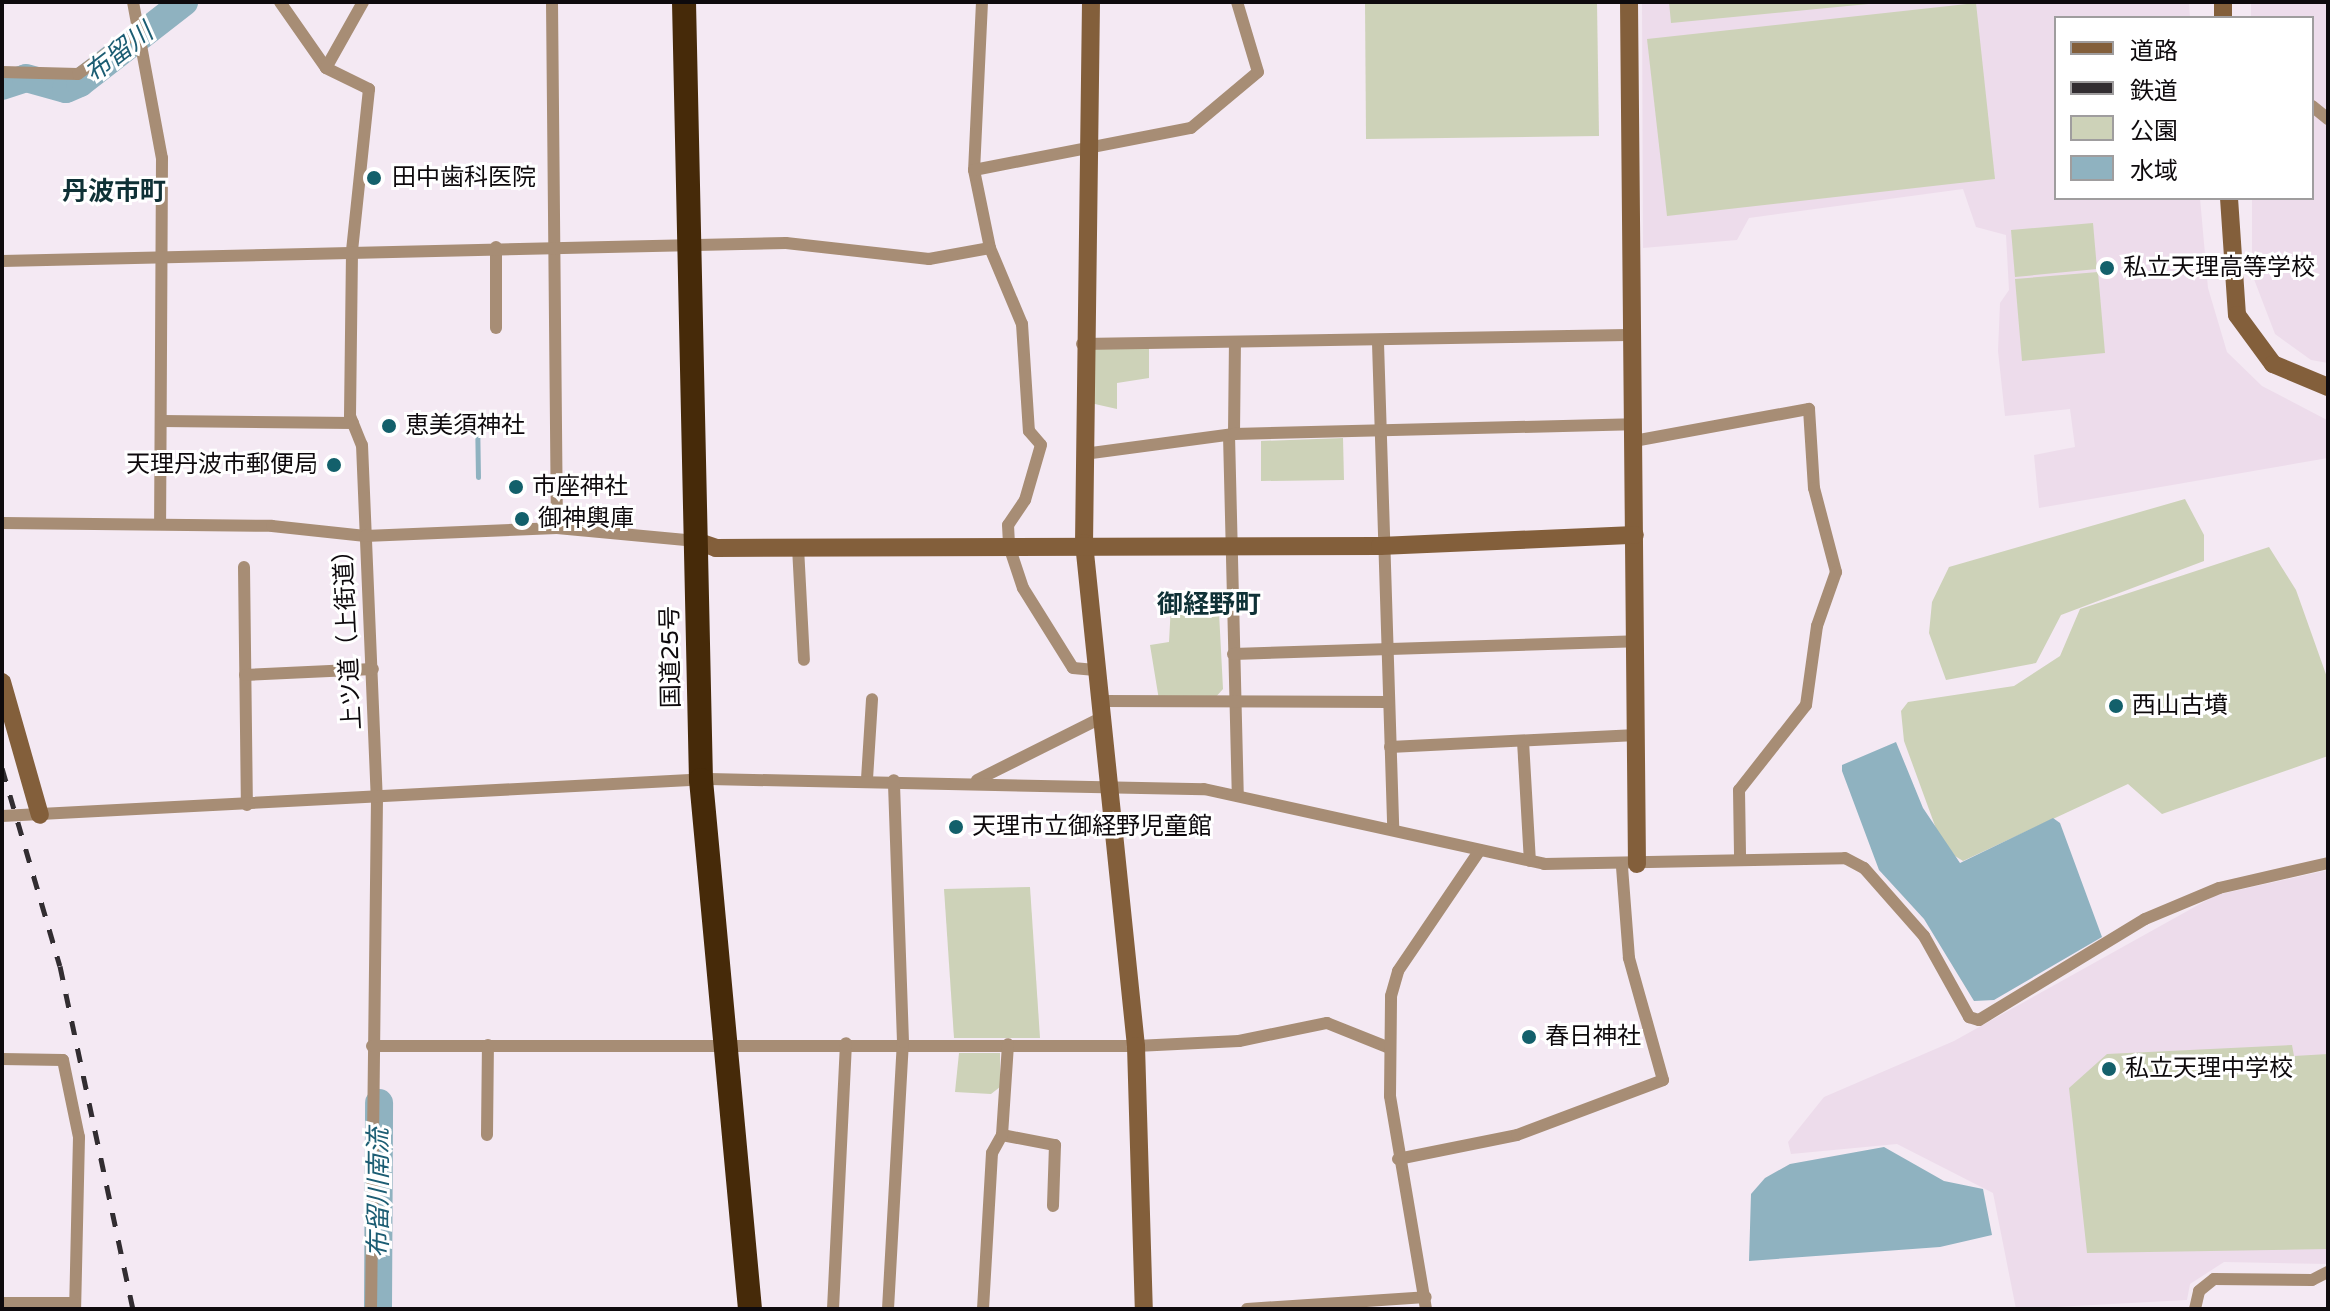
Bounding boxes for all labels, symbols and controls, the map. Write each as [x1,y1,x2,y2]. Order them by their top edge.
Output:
legend [2054,16,2314,200]
water label: 布留川 [79,17,159,89]
text: 道路 [2130,37,2178,66]
text: 鉄道 [2130,77,2178,106]
text: 公園 [2130,117,2178,146]
text: 水域 [2130,157,2178,186]
place label: 田中歯科医院 [392,164,536,192]
marker: 田中歯科医院 [363,167,385,189]
district label: 丹波市町 [62,176,166,208]
place label: 私立天理高等学校 [2123,254,2315,282]
marker: 私立天理高等学校 [2098,259,2116,277]
place label: 恵美須神社 [405,412,525,440]
marker: 恵美須神社 [380,417,398,435]
place label: 天理丹波市郵便局 [126,451,318,479]
marker: 天理丹波市郵便局 [325,456,343,474]
place label: 市座神社 [532,473,628,501]
marker: 市座神社 [507,478,525,496]
place label: 御神輿庫 [538,505,634,533]
marker: 御神輿庫 [513,510,531,528]
street label: 上ツ道（上街道） [329,537,367,731]
district label: 御経野町 [1157,589,1261,621]
street label: 国道25号 [656,606,686,708]
place label: 西山古墳 [2132,692,2228,720]
marker: 西山古墳 [2107,697,2125,715]
place label: 天理市立御経野児童館 [972,813,1212,841]
marker: 天理市立御経野児童館 [947,818,965,836]
place label: 春日神社 [1545,1023,1641,1051]
marker: 春日神社 [1520,1028,1538,1046]
place label: 私立天理中学校 [2125,1055,2293,1083]
marker: 私立天理中学校 [2100,1060,2118,1078]
water label: 布留川南流 [363,1128,395,1258]

